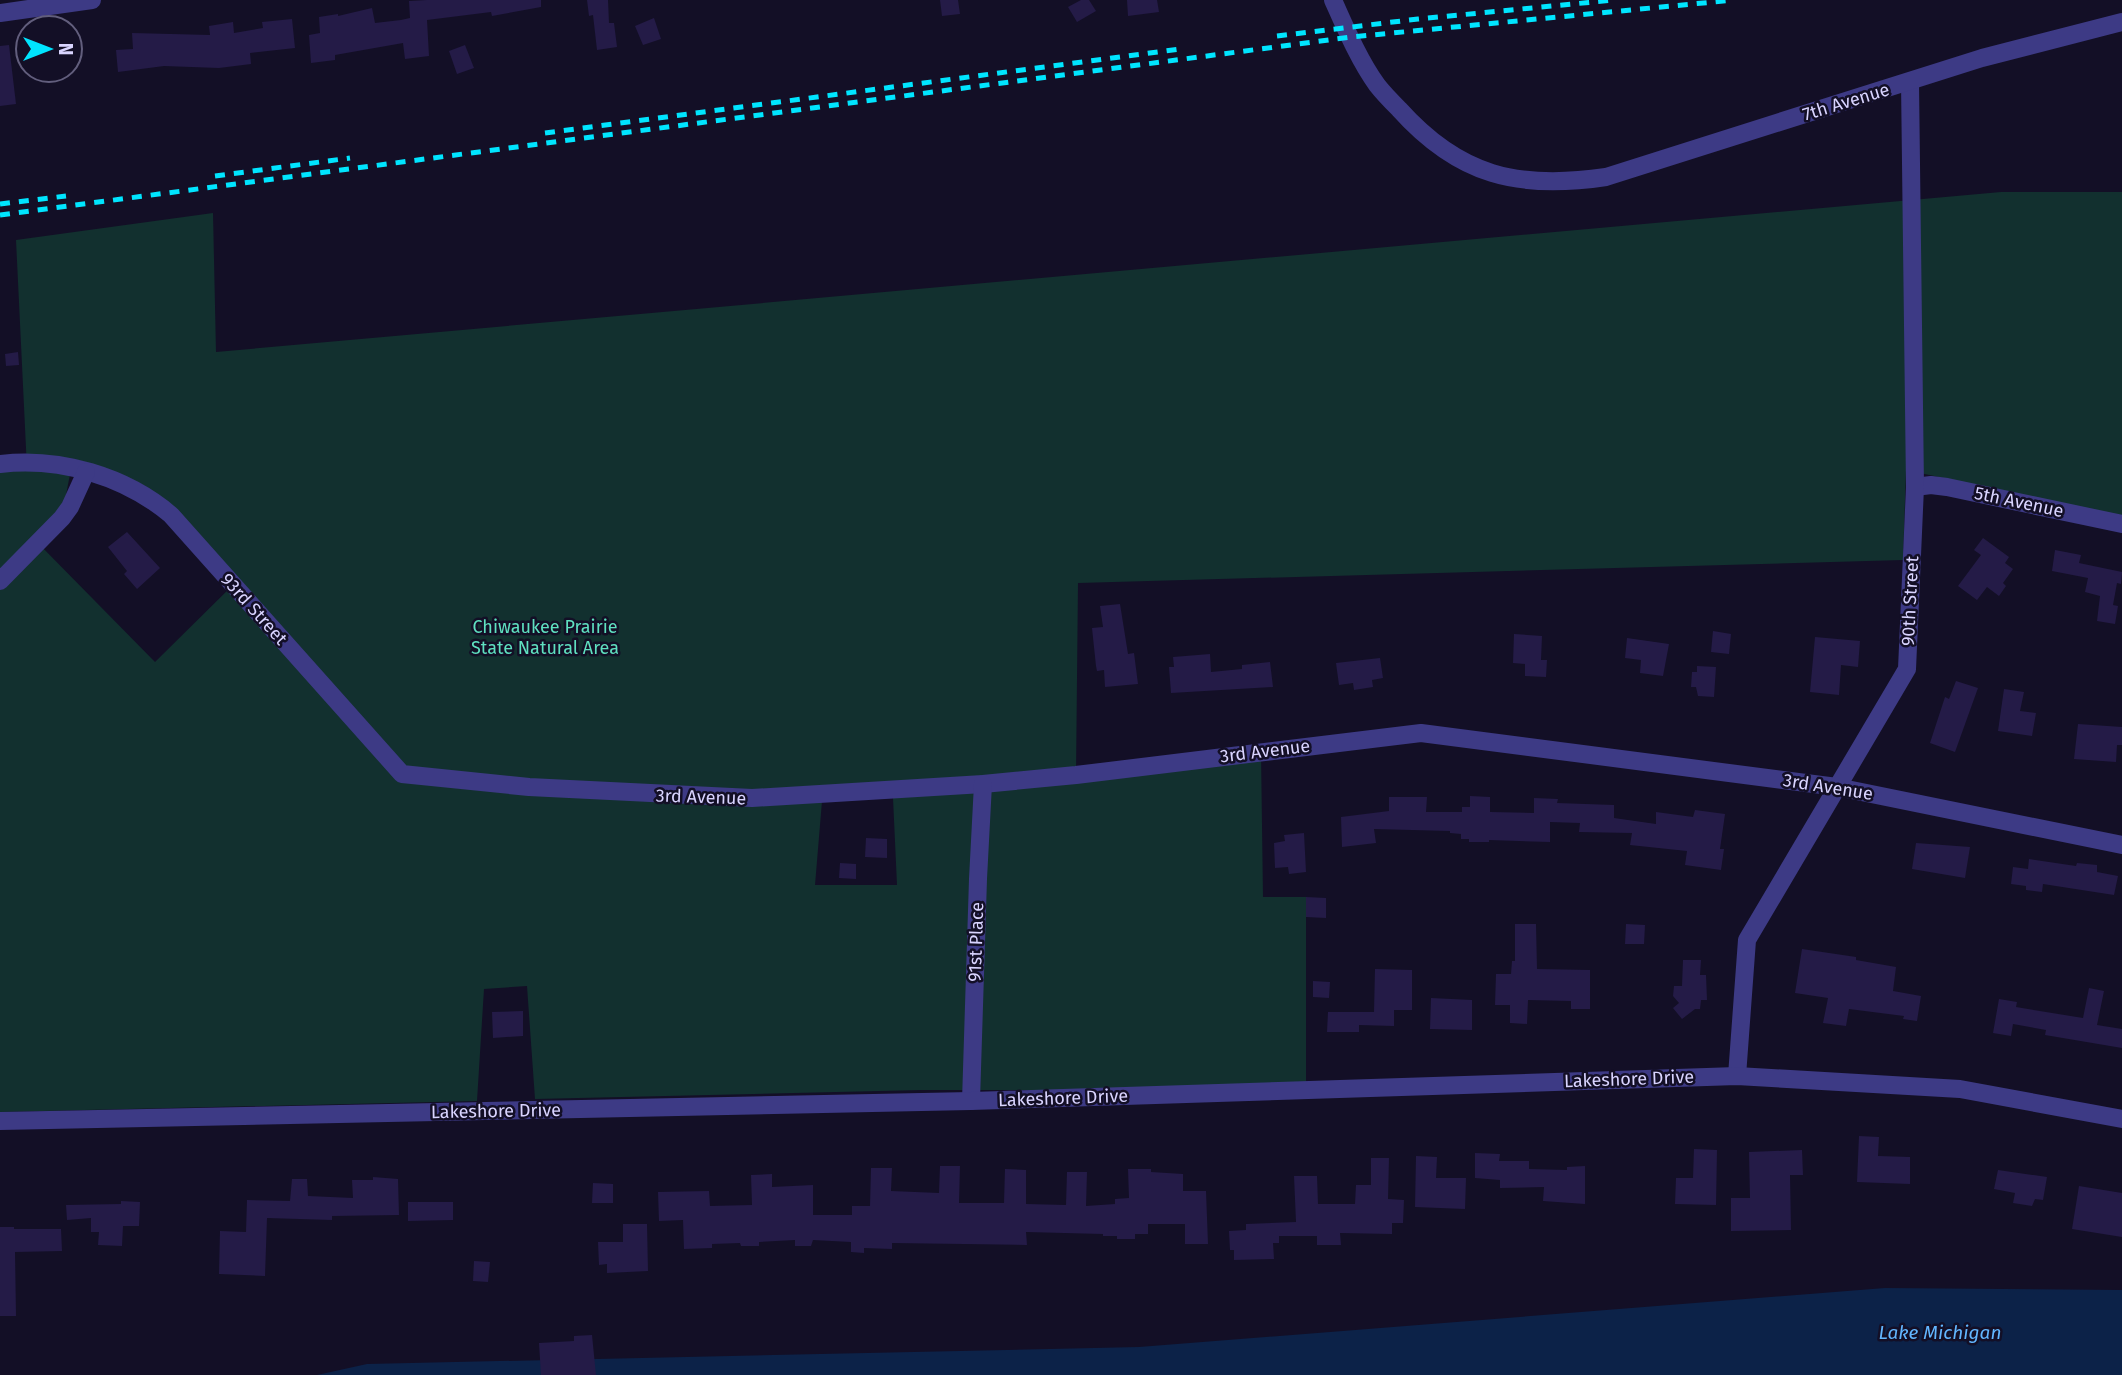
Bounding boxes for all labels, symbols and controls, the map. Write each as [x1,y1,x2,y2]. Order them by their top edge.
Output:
north arrow [14,14,84,84]
text: N [54,43,77,55]
street label: 7th Avenue [1800,78,1892,126]
street label: 5th Avenue [1972,482,2066,522]
street label: 90th Street [1897,555,1923,647]
street label: 93rd Street [216,569,292,650]
park label: Chiwaukee Prairie State Natural Area [471,616,619,659]
street label: 3rd Avenue [1219,735,1311,767]
street label: 3rd Avenue [1782,769,1874,805]
street label: 3rd Avenue [655,784,747,810]
street label: 91st Place [964,902,988,982]
street label: Lakeshore Drive [1564,1066,1694,1092]
street label: Lakeshore Drive [998,1085,1128,1111]
street label: Lakeshore Drive [431,1099,561,1123]
water label: Lake Michigan [1879,1321,2001,1344]

